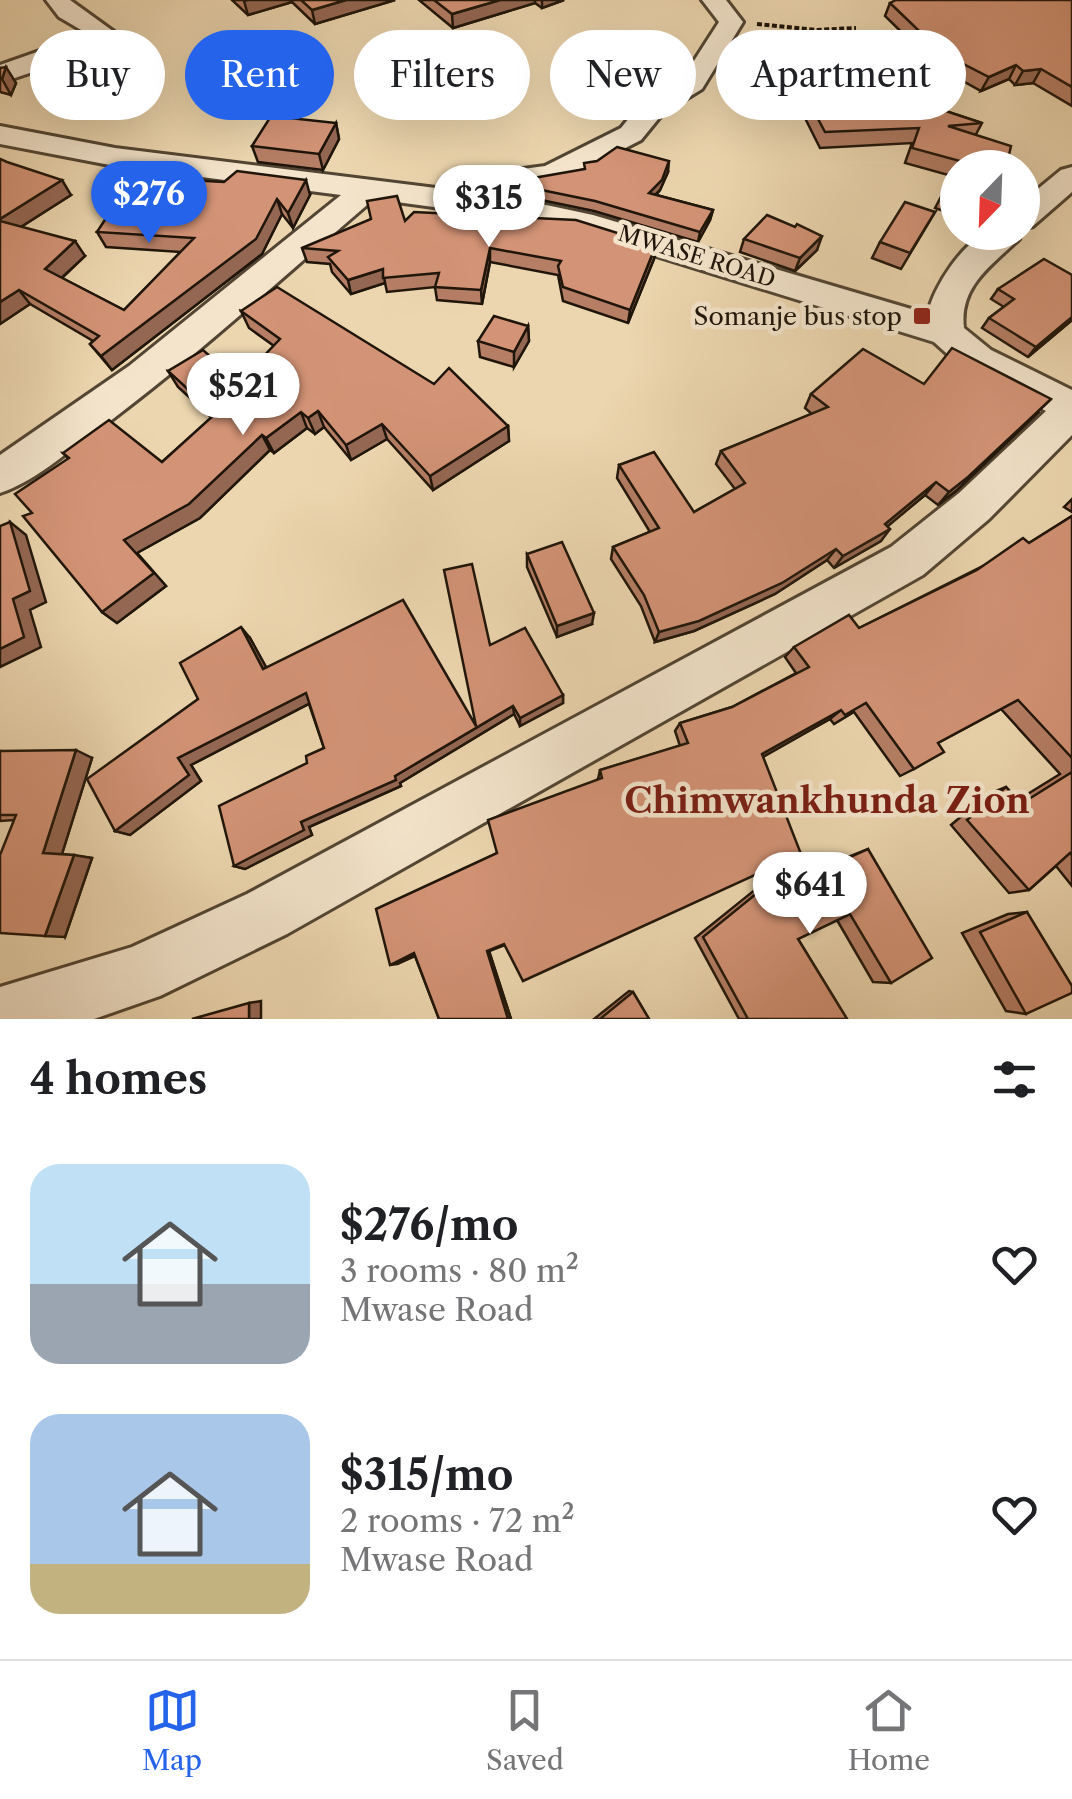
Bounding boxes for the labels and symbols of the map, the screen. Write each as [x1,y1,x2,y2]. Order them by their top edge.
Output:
north arrow [940,150,1040,250]
pin: $276 [90,161,208,246]
pin: $315 [430,165,548,250]
street label: MWASE ROAD [615,220,779,293]
place label: Somanje bus stop [693,301,902,332]
marker: Somanje bus stop [911,305,933,327]
pin: $521 [184,353,302,438]
district label: Chimwankhunda Zion [624,779,1030,822]
pin: $641 [751,852,869,937]

